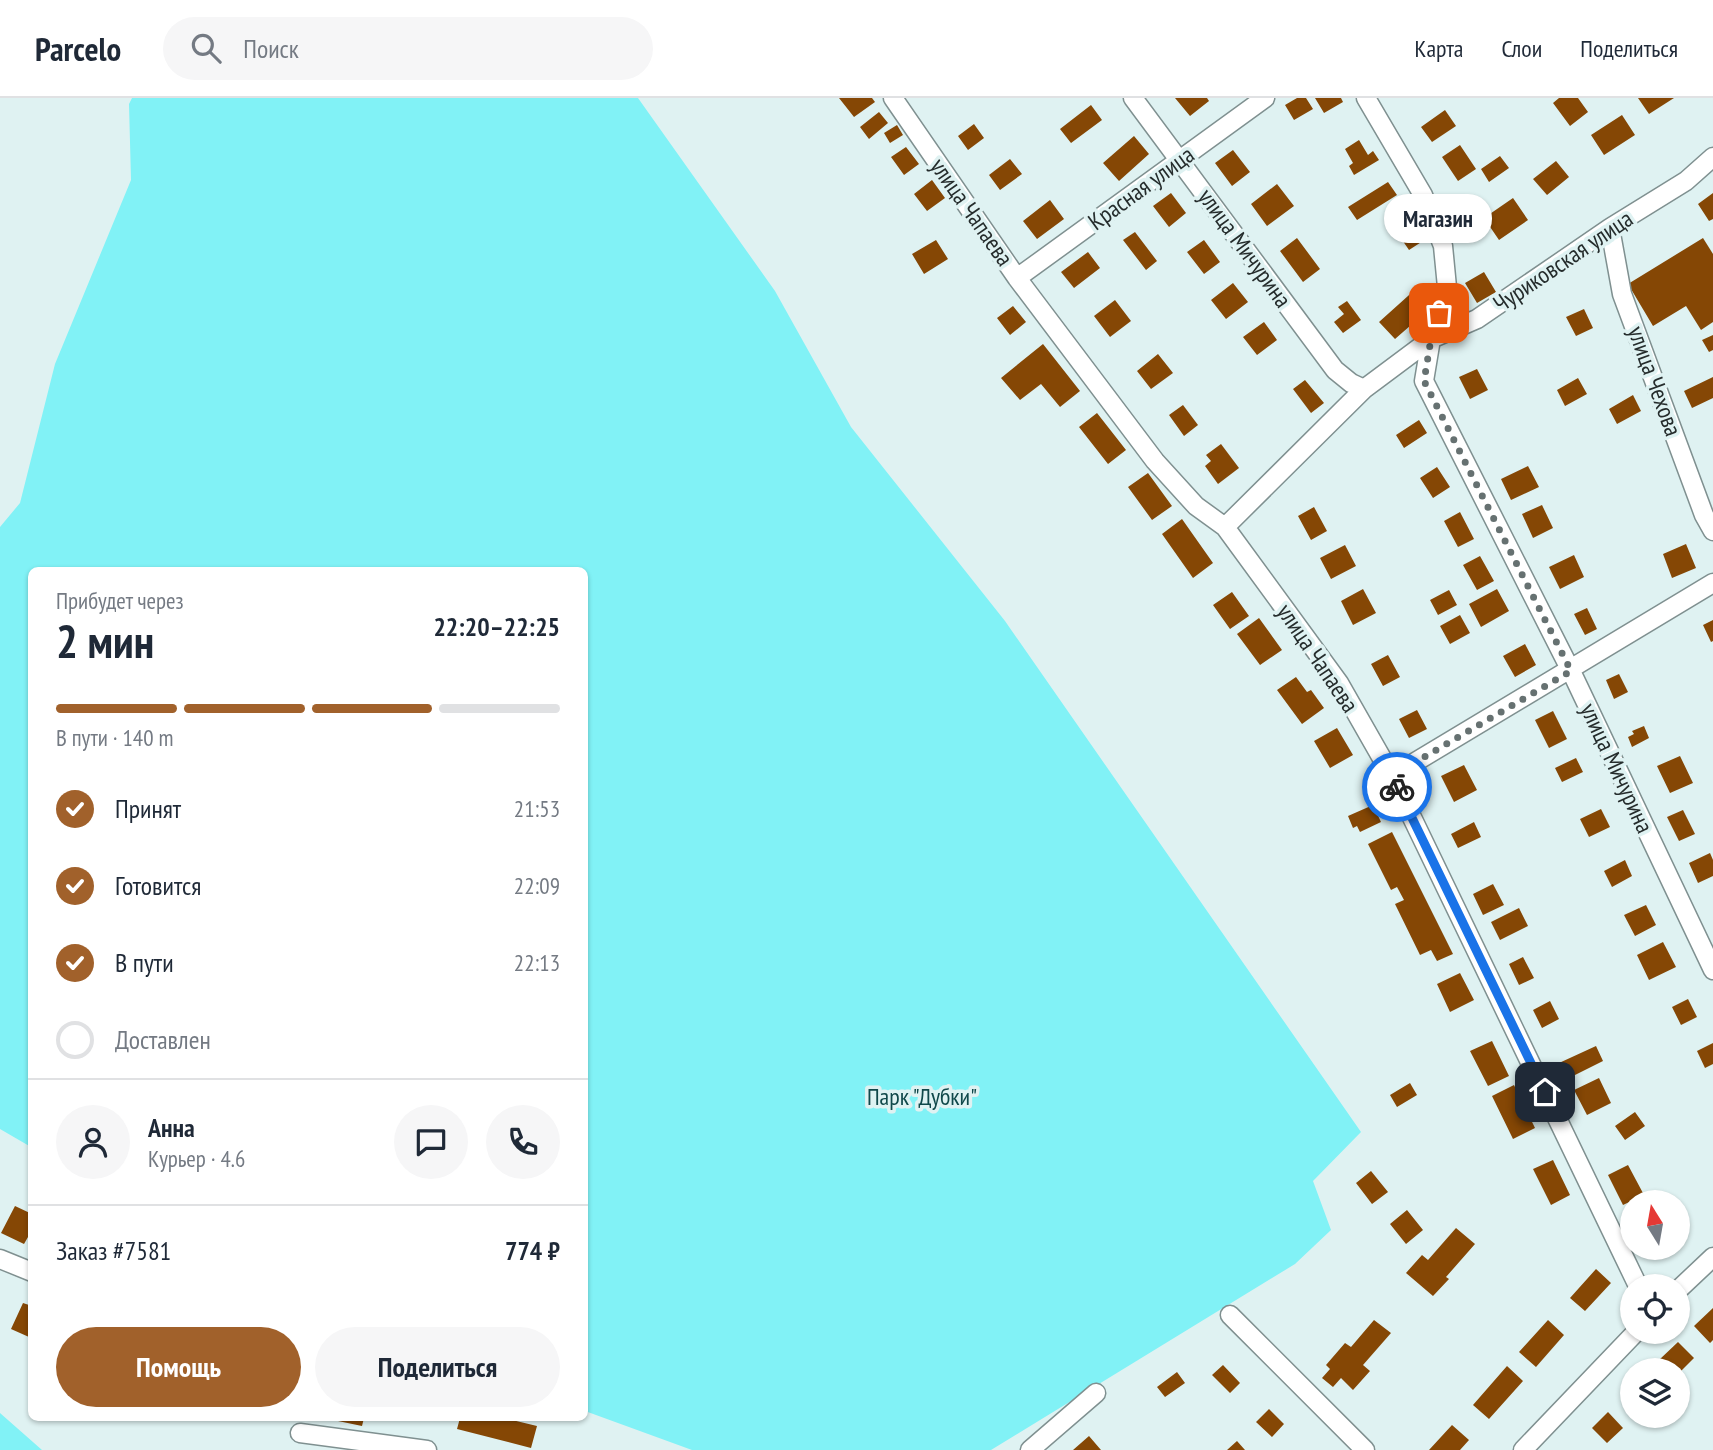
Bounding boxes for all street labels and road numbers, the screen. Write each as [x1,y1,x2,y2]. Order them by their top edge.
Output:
street label: Красная улица [1082,139,1200,237]
street label: улица Чапаева [924,152,1020,272]
street label: улица Мичурина [1191,182,1299,314]
street label: Чуриковская улица [1487,203,1639,319]
street label: улица Чехова [1621,322,1689,440]
street label: улица Чапаева [1270,598,1366,718]
street label: улица Мичурина [1573,698,1661,838]

